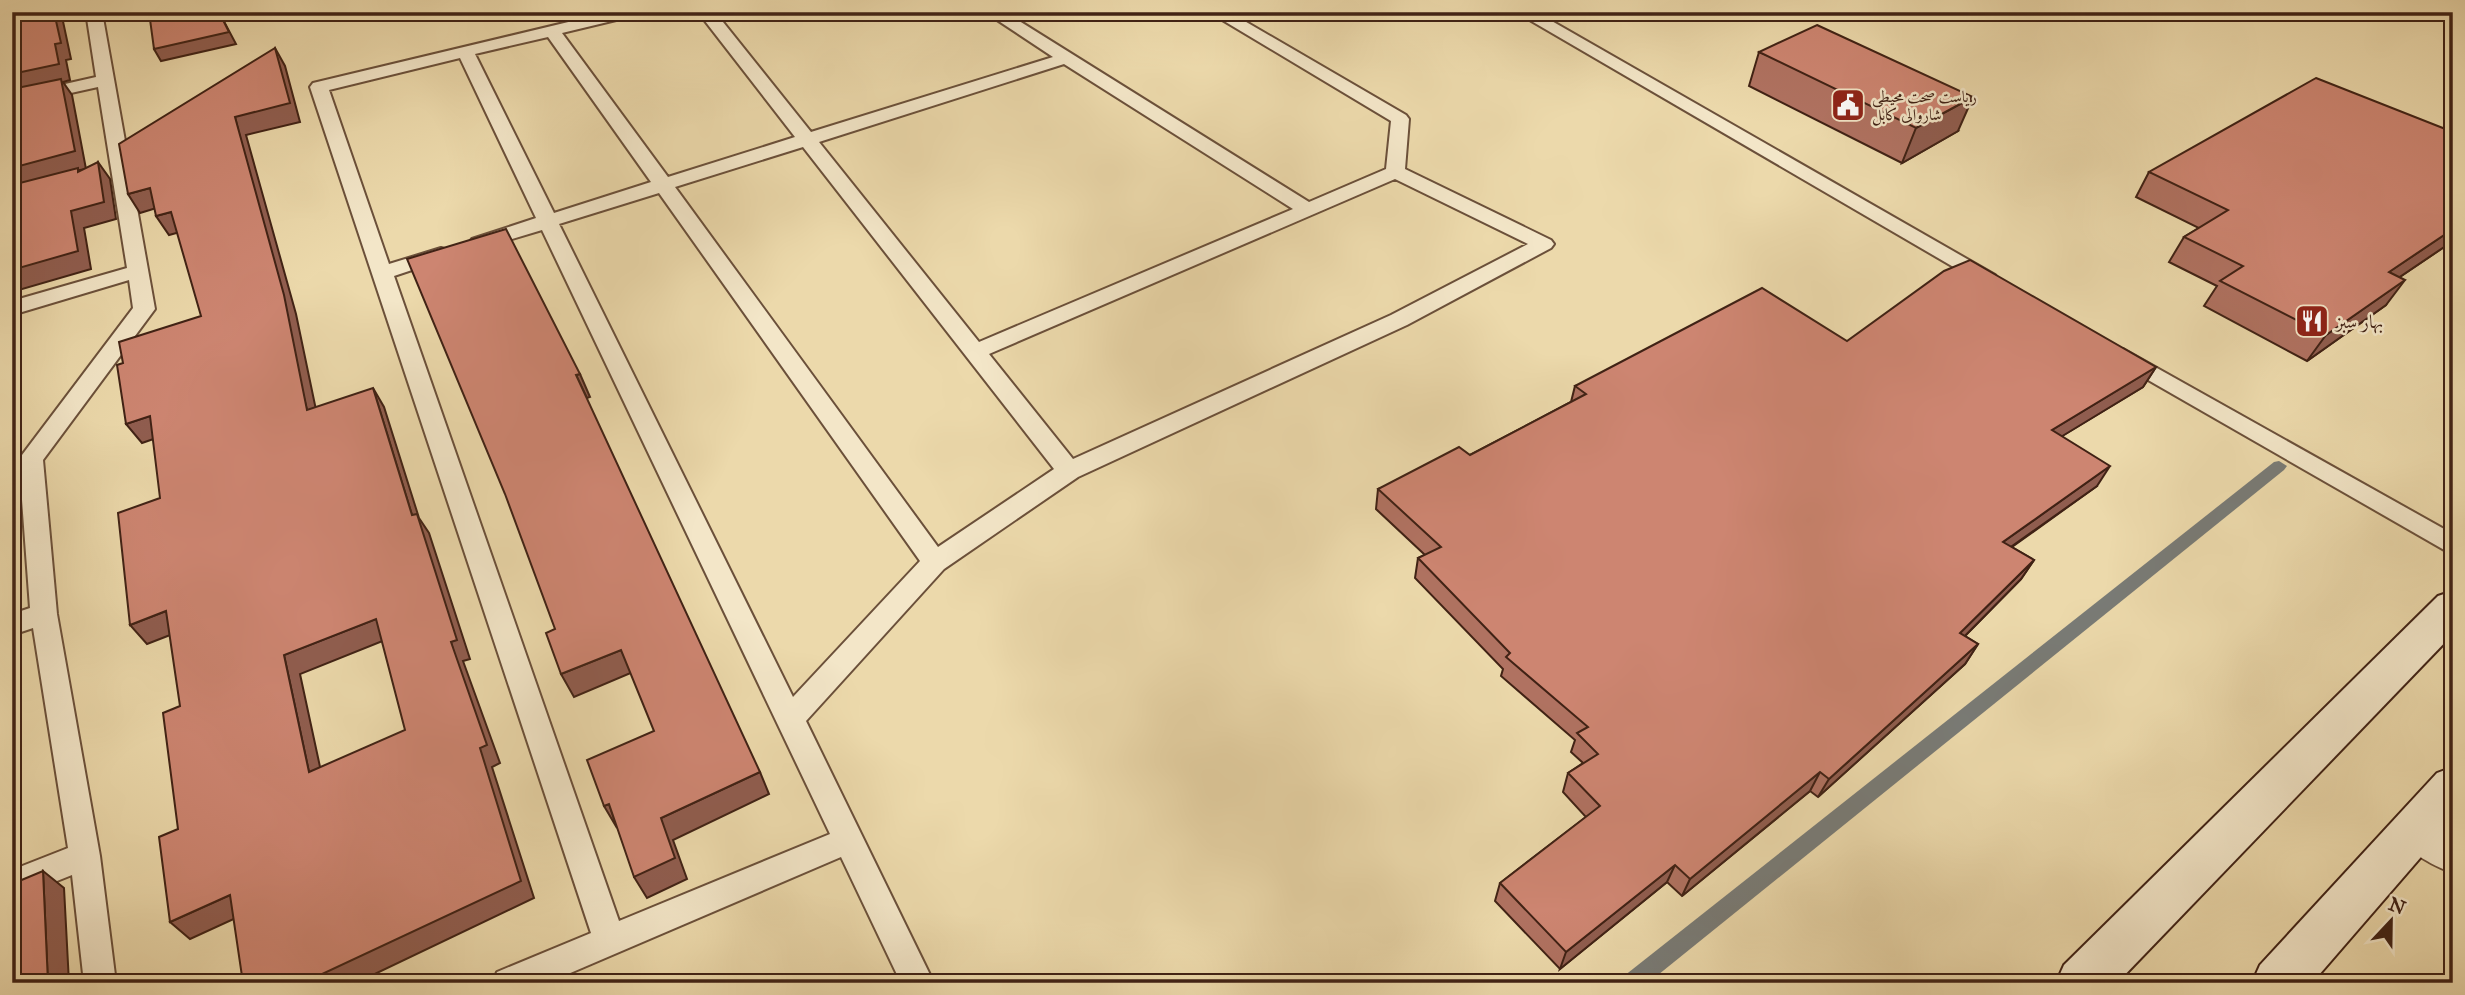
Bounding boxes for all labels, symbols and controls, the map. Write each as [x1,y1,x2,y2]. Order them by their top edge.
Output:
public building icon: ریاست صحت محیطی شاروالی کابل [1829,86,1867,124]
place label: ریاست صحت محیطی شاروالی کابل [1872,87,1977,126]
restaurant icon: بهار سبز [2293,302,2331,340]
place label: بهار سبز [2334,310,2383,334]
north arrow [2356,886,2426,956]
text: N [2385,892,2409,919]

